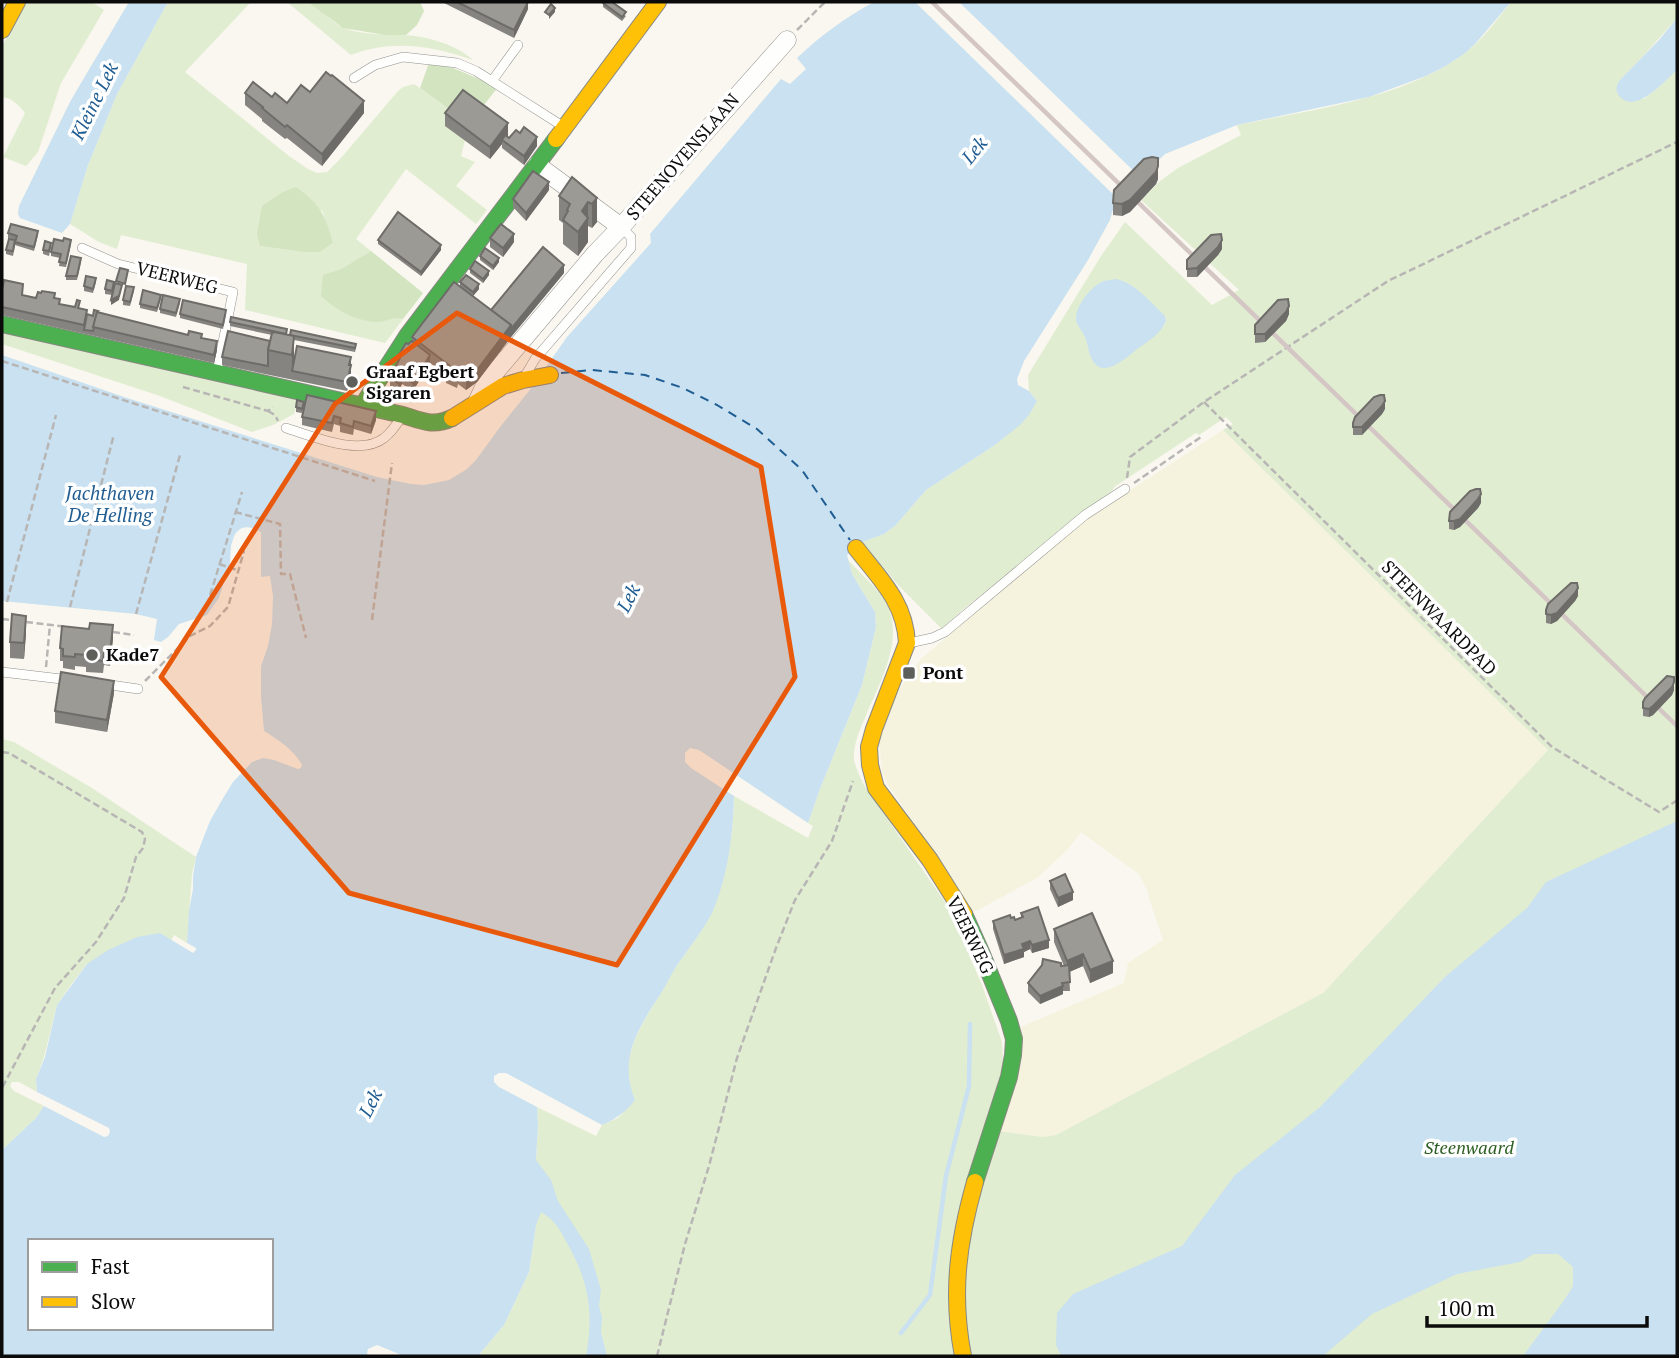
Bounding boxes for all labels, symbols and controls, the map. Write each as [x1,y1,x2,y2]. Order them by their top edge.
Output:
water label: Kleine Lek [64,57,123,144]
street label: STEENOVENSLAAN [620,88,744,225]
water label: Lek [954,130,993,169]
street label: VEERWEG [134,255,221,299]
place label: Graaf Egbert Sigaren [366,359,474,404]
marker: Graaf Egbert Sigaren [344,374,360,390]
water label: Jachthaven De Helling [64,480,155,527]
street label: STEENWAARDPAD [1377,555,1502,680]
water label: Lek [610,579,645,617]
place label: Kade7 [106,642,159,666]
marker: Kade7 [84,647,100,663]
place label: Pont [923,660,963,684]
marker: Pont [901,665,917,681]
street label: VEERWEG [942,892,1000,978]
water label: Lek [352,1084,387,1122]
park label: Steenwaard [1424,1135,1514,1159]
legend [28,1239,273,1330]
text: Fast [91,1252,130,1280]
scale bar [1427,1284,1648,1328]
text: Slow [91,1287,136,1315]
text: 100 m [1438,1294,1495,1322]

